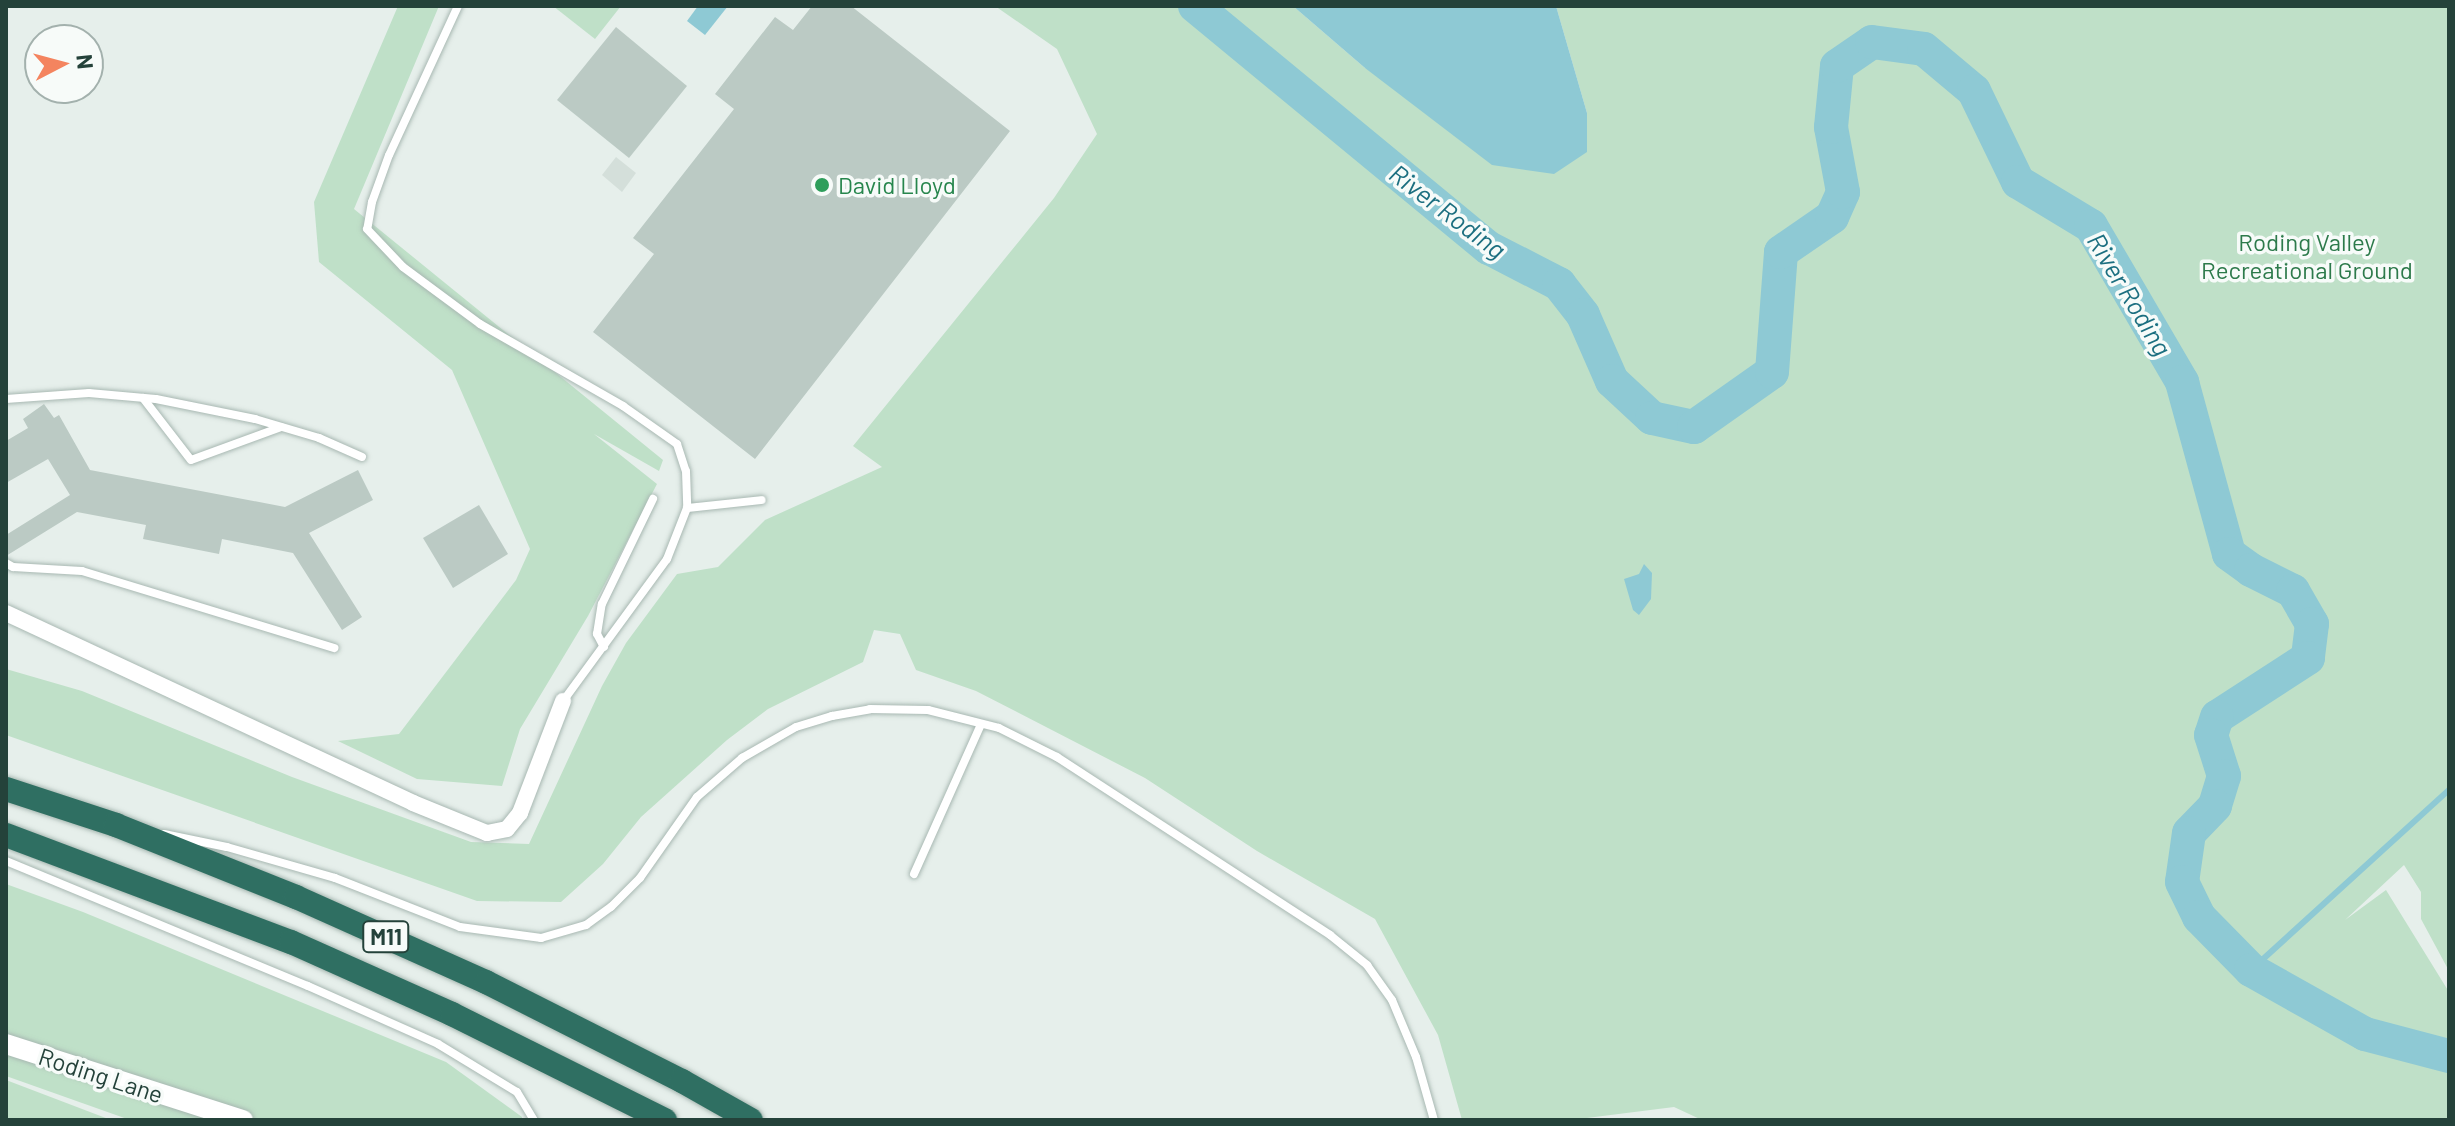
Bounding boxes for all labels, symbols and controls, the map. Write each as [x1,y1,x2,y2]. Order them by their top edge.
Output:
north arrow [24,24,104,104]
text: N [72,53,100,70]
water label: River Roding [1384,157,1512,265]
place label: David Lloyd [838,171,956,199]
marker: David Lloyd [813,176,831,194]
water label: River Roding [2081,227,2179,361]
park label: Roding Valley Recreational Ground [2201,228,2413,284]
road number: M11 [362,919,410,955]
street label: Roding Lane [35,1041,167,1109]

